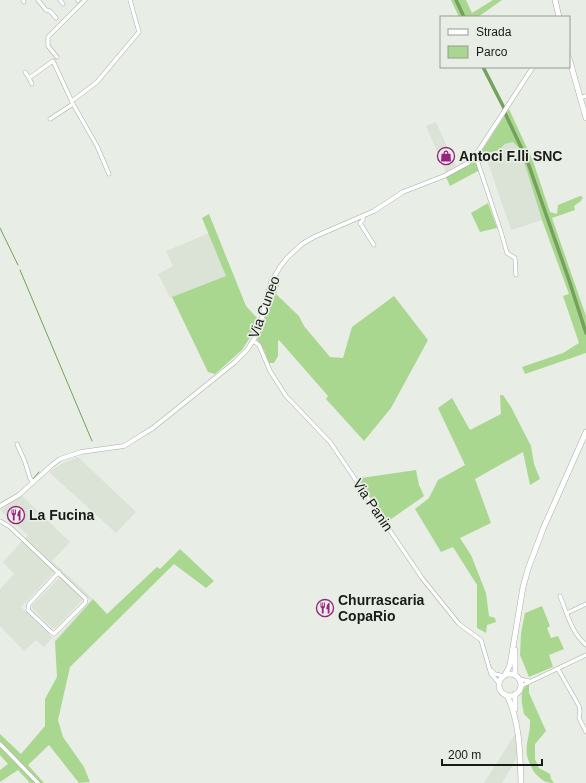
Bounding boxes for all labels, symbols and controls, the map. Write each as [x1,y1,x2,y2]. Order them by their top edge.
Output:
legend [440,16,570,68]
text: Strada [476,25,512,39]
text: Parco [476,45,508,59]
shop icon: Antoci F.lli SNC [436,146,456,166]
place label: Antoci F.lli SNC [459,148,562,164]
street label: Via Cuneo [245,273,283,340]
street label: Via Panin [350,476,396,534]
restaurant icon: La Fucina [6,505,26,525]
place label: La Fucina [29,507,95,523]
place label: Churrascaria CopaRio [338,592,425,624]
restaurant icon: Churrascaria CopaRio [315,598,335,618]
scale bar [442,741,542,767]
text: 200 m [448,748,481,762]

